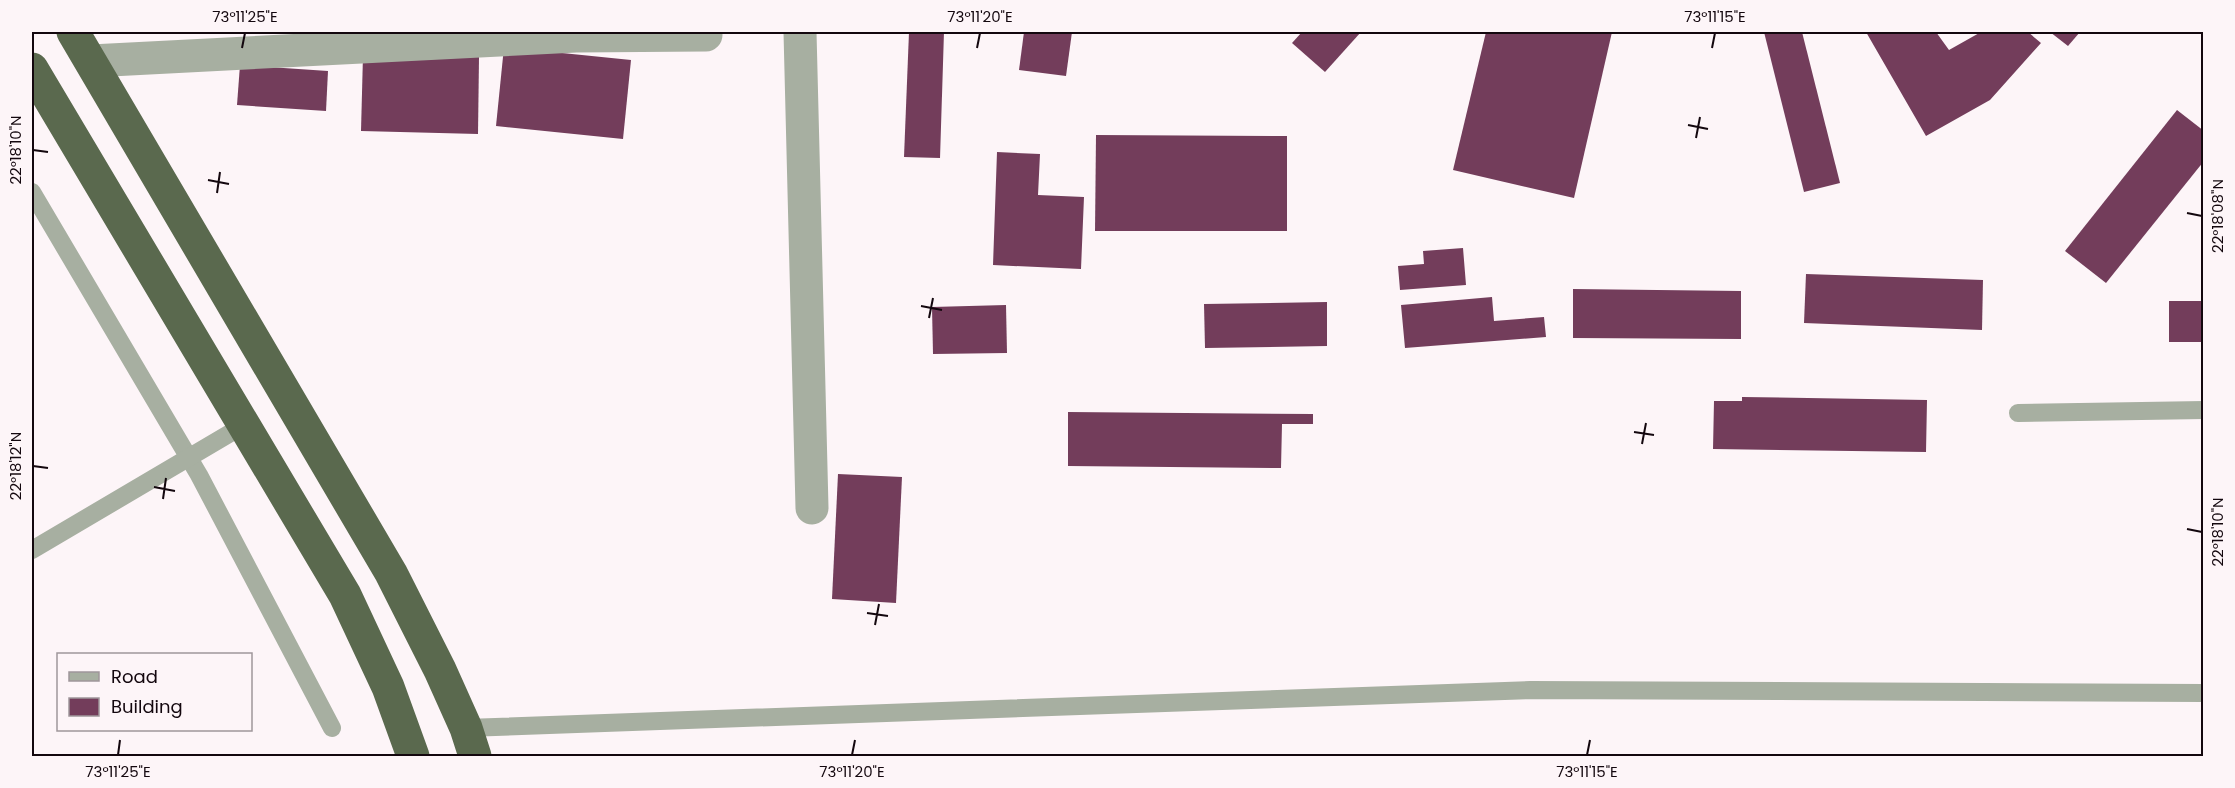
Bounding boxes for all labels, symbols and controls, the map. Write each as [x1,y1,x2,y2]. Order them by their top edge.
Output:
text: 73°11'25"E [212,6,278,27]
text: 73°11'20"E [947,6,1013,27]
text: 73°11'15"E [1684,6,1746,27]
text: 22°18'10"N [5,115,26,185]
text: 22°18'08"N [2207,179,2228,253]
text: 22°18'12"N [5,432,26,500]
text: 22°18'10"N [2207,497,2228,567]
legend [57,653,252,731]
text: Road [111,664,158,689]
text: Building [111,694,183,719]
text: 73°11'25"E [85,761,151,782]
text: 73°11'20"E [819,761,885,782]
text: 73°11'15"E [1556,761,1618,782]

